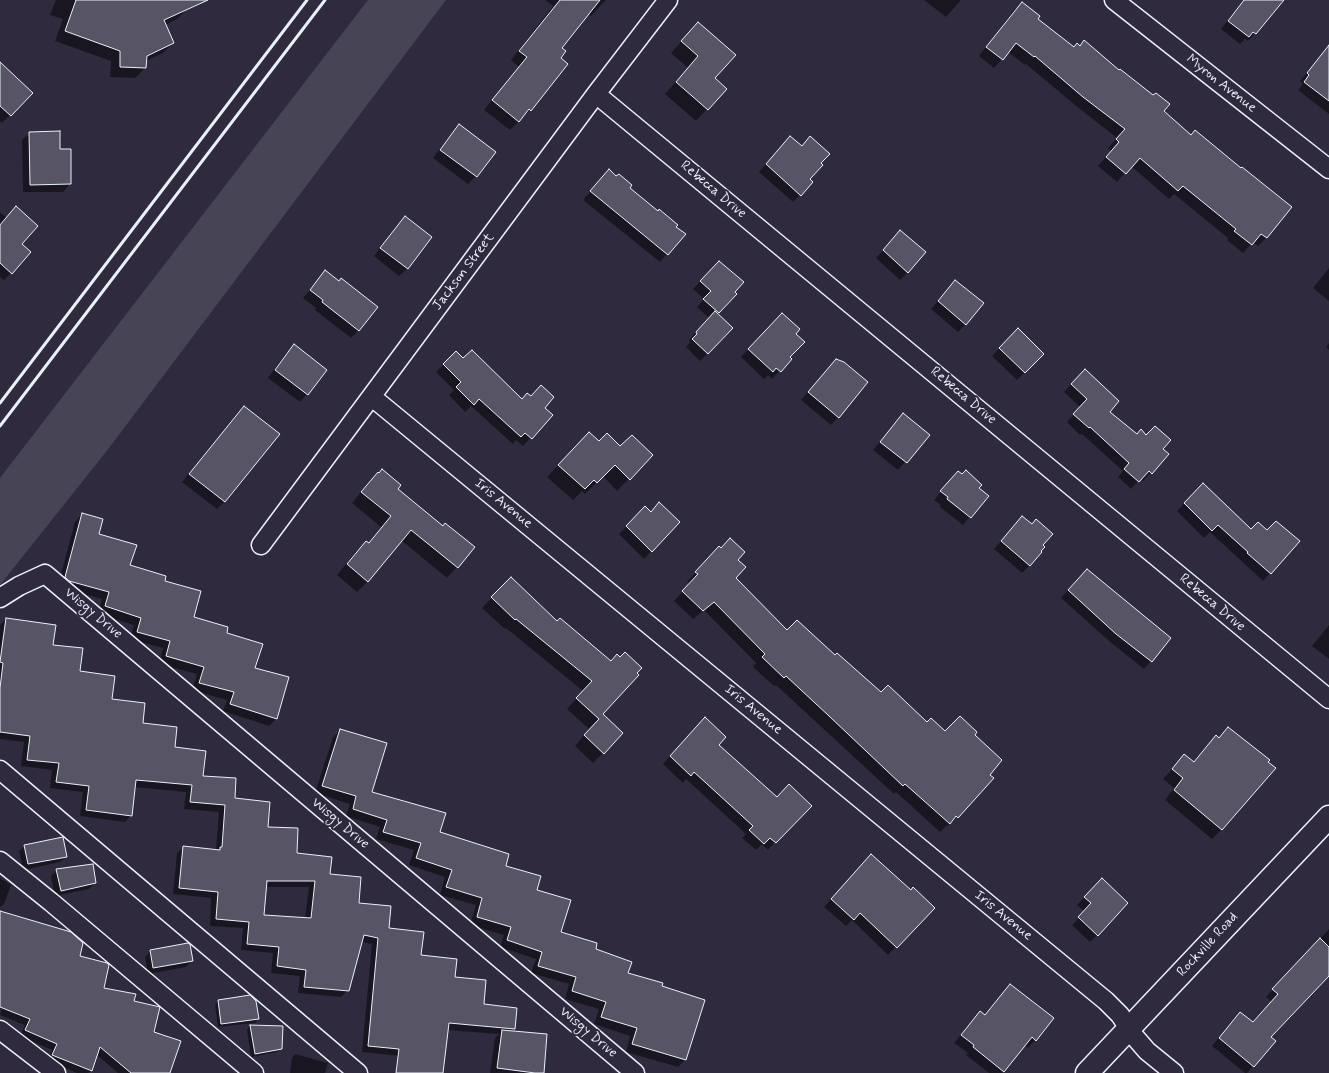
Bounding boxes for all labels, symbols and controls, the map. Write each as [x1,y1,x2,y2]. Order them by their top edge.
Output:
street label: Myron Avenue [1182,51,1260,117]
street label: Rebecca Drive [677,158,749,222]
street label: Jackson Street [430,230,498,314]
street label: Rebecca Drive [927,364,999,428]
street label: Iris Avenue [471,475,535,533]
street label: Rebecca Drive [1176,571,1248,635]
street label: Wisgy Drive [61,585,125,643]
street label: Iris Avenue [721,681,785,739]
street label: Wisgy Drive [308,795,372,853]
street label: Iris Avenue [971,887,1035,945]
street label: Rockville Road [1174,909,1242,981]
street label: Wisgy Drive [556,1004,620,1062]

